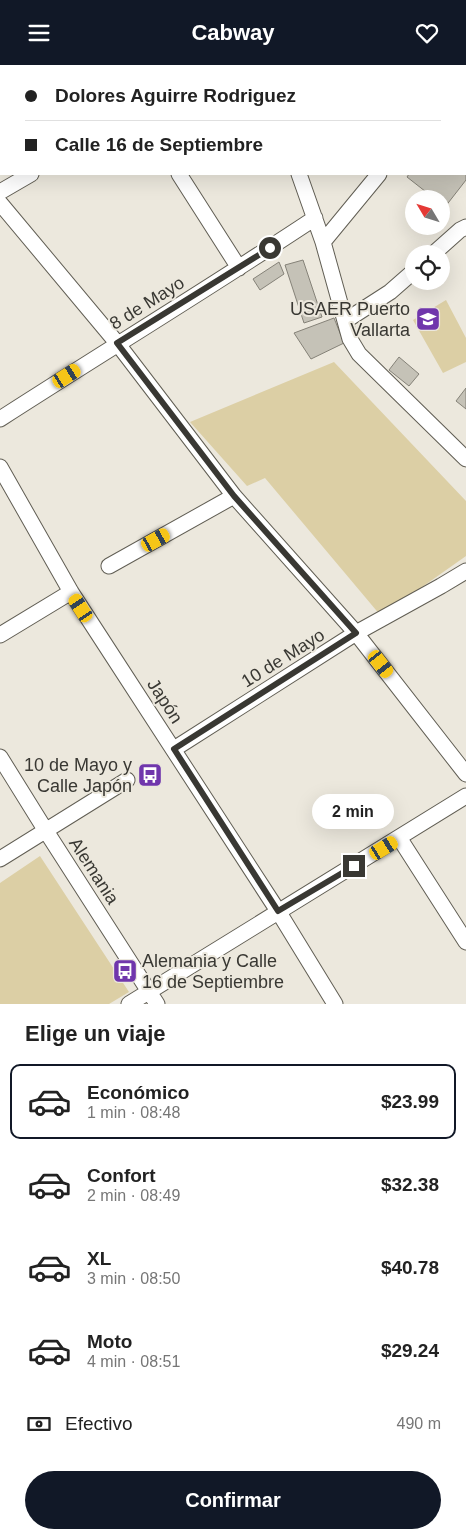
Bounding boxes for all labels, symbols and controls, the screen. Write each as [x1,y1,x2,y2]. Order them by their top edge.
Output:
icon: menu [25,19,53,47]
icon: heart [413,19,441,47]
text: Cabway [191,20,275,45]
text: Dolores Aguirre Rodriguez [55,85,296,106]
text: Calle 16 de Septiembre [55,134,263,155]
north arrow [405,190,450,235]
map controls [405,190,450,290]
route start [259,237,281,259]
button: locate [405,245,450,290]
street label: 8 de Mayo [106,272,188,334]
place label: USAER Puerto Vallarta [290,299,411,340]
school or university icon: USAER Puerto Vallarta [415,306,441,332]
car [50,362,83,390]
car [139,526,172,554]
car [66,591,95,625]
street label: 10 de Mayo [238,625,328,691]
car [365,648,396,680]
street label: Japón [143,675,187,727]
place label: 10 de Mayo y Calle Japón [24,755,132,796]
bus stop icon: 10 de Mayo y Calle Japón [137,762,163,788]
callout: 2 min [313,793,395,829]
text: 2 min [332,803,374,820]
street label: Alemania [65,834,123,909]
car [367,834,400,862]
route end [343,855,365,877]
place label: Alemania y Calle 16 de Septiembre [142,951,284,992]
bus stop icon: Alemania y Calle 16 de Septiembre [112,958,138,984]
text: Elige un viaje [25,1021,166,1046]
icon: car [27,1079,72,1124]
text: Económico [87,1082,189,1103]
text: $23.99 [381,1091,439,1112]
text: 1 min · 08:48 [87,1104,180,1121]
icon: car [27,1162,72,1207]
text: Confort [87,1165,156,1186]
text: $32.38 [381,1174,439,1195]
text: 2 min · 08:49 [87,1187,180,1204]
icon: car [27,1245,72,1290]
text: XL [87,1248,111,1269]
text: $40.78 [381,1257,439,1278]
text: 3 min · 08:50 [87,1270,180,1287]
icon: car [27,1328,72,1373]
text: Moto [87,1331,132,1352]
text: $29.24 [381,1340,439,1361]
text: 4 min · 08:51 [87,1353,180,1370]
icon: cash [25,1410,53,1438]
text: Efectivo [65,1413,133,1434]
text: 490 m [397,1415,441,1432]
button: Confirmar [25,1471,441,1529]

